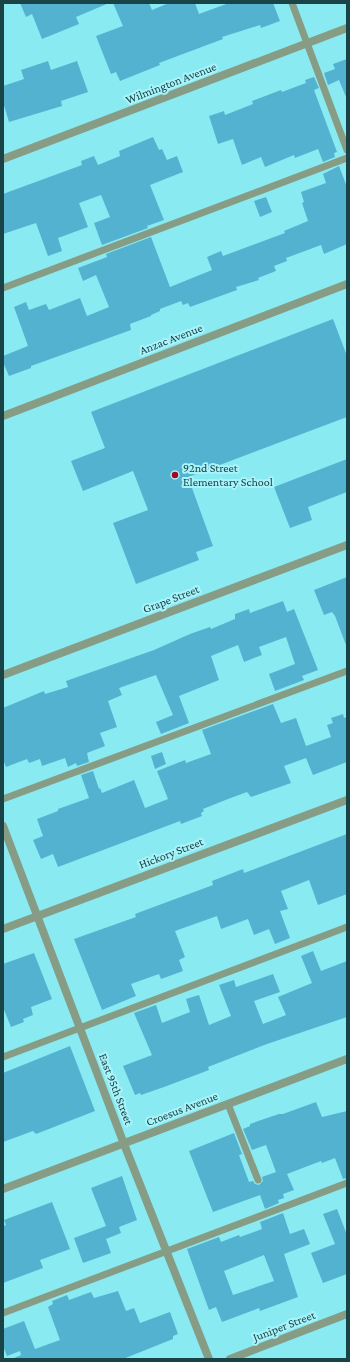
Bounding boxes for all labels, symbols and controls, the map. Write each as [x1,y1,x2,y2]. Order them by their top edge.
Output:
street label: Wilmington Avenue [124,59,218,107]
street label: Anzac Avenue [137,321,205,357]
place label: 92nd Street Elementary School [183,461,273,489]
marker: 92nd Street Elementary School [170,470,180,480]
street label: Grape Street [141,582,202,616]
street label: Hickory Street [137,834,206,872]
street label: East 95th Street [96,1051,136,1128]
street label: Croesus Avenue [144,1089,220,1129]
street label: Juniper Street [250,1307,318,1345]

